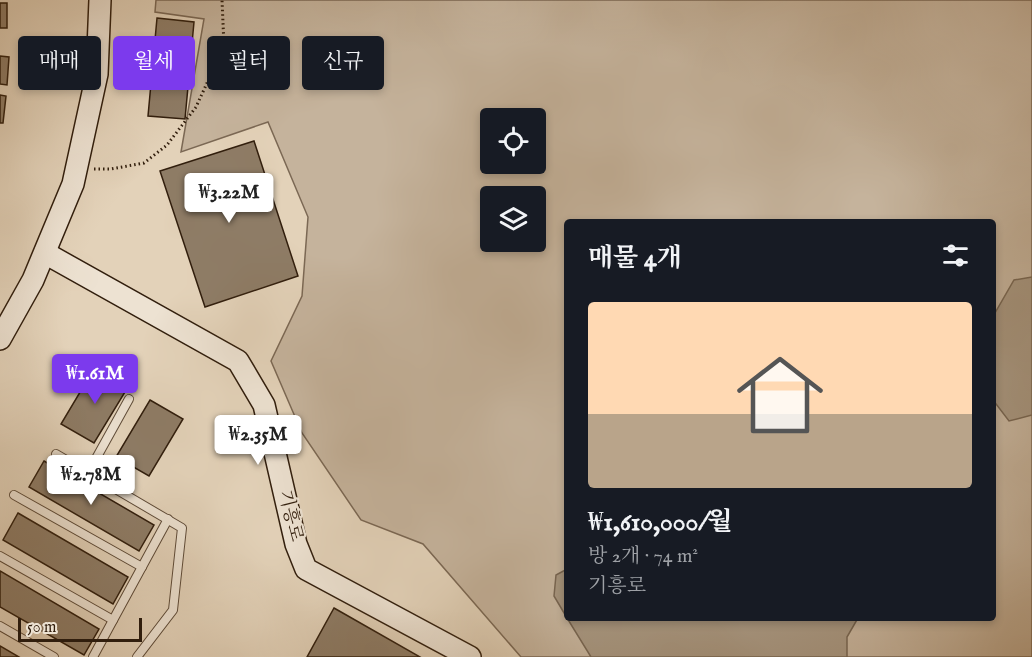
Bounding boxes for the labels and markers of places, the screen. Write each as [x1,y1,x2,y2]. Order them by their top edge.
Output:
pin: ₩3.22M [180,173,278,224]
pin: ₩1.61M [46,354,144,405]
pin: ₩2.35M [209,415,307,466]
pin: ₩2.78M [42,455,140,506]

